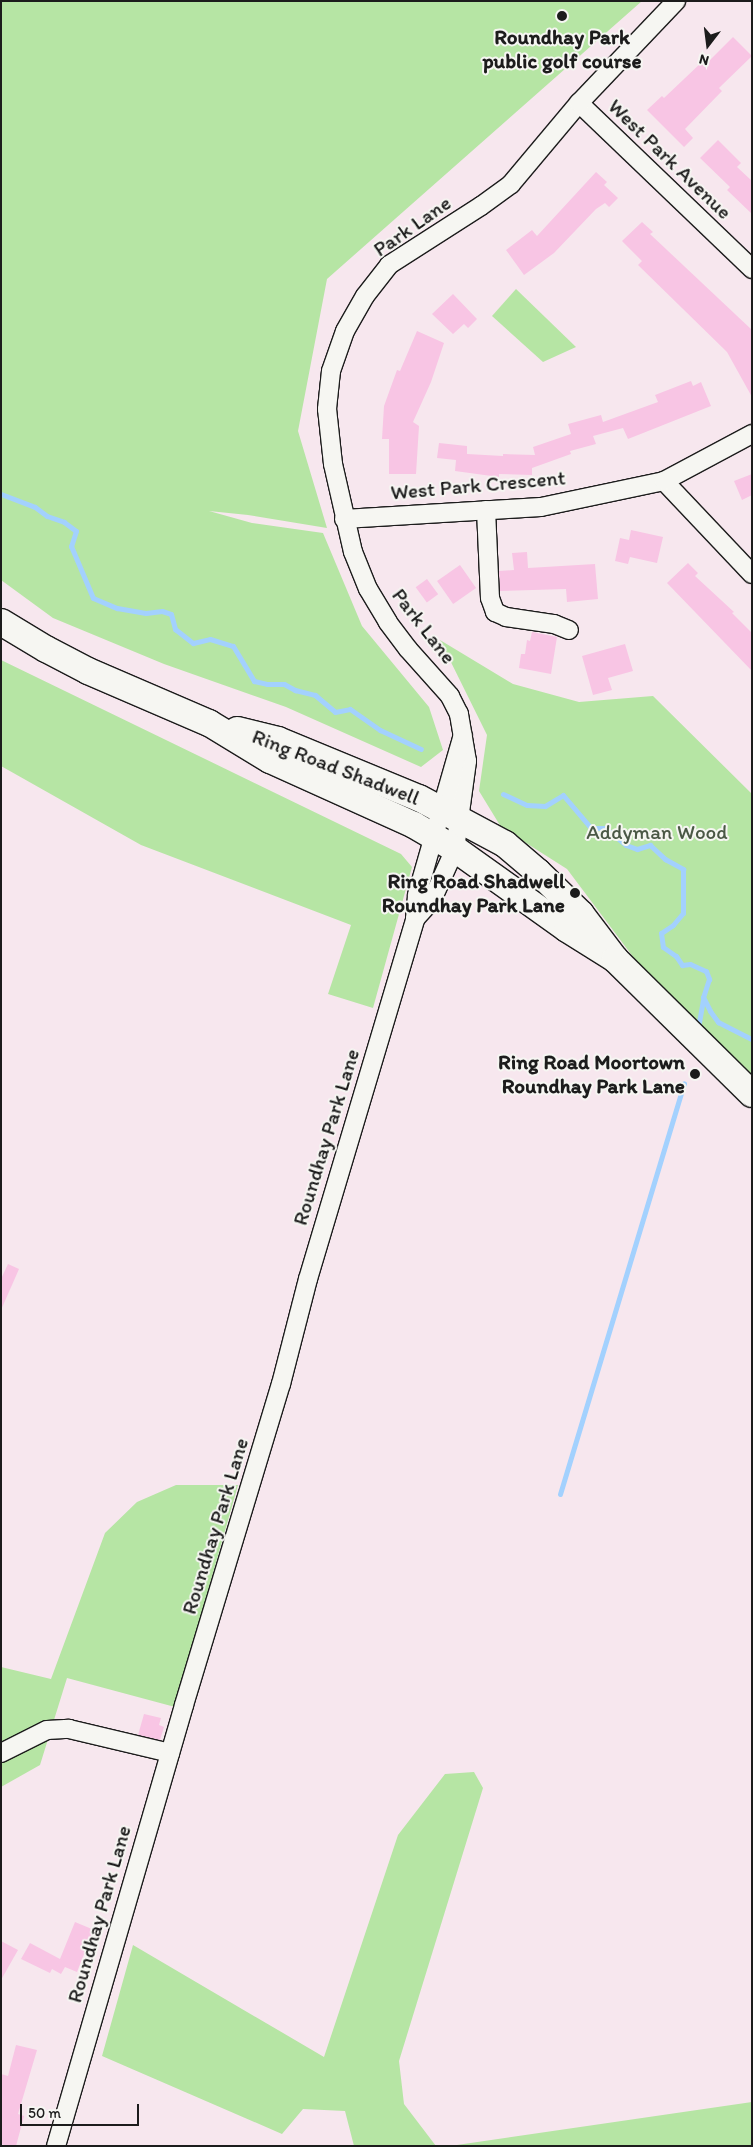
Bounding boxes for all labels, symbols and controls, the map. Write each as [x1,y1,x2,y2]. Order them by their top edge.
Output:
marker: Roundhay Park public golf course [556,10,568,22]
north arrow [683,20,733,70]
place label: Roundhay Park public golf course [482,24,642,74]
text: N [697,51,711,69]
street label: West Park Avenue [603,94,737,224]
street label: Park Lane [368,190,456,262]
street label: West Park Crescent [389,465,567,505]
street label: Park Lane [387,583,461,669]
street label: Ring Road Shadwell [249,724,423,810]
park label: Addyman Wood [587,819,727,845]
place label: Ring Road Shadwell Roundhay Park Lane [381,868,565,918]
marker: Ring Road Shadwell Roundhay Park Lane [569,887,581,899]
street label: Roundhay Park Lane [287,1045,365,1229]
place label: Ring Road Moortown Roundhay Park Lane [499,1049,685,1099]
marker: Ring Road Moortown Roundhay Park Lane [689,1068,701,1080]
street label: Roundhay Park Lane [176,1434,254,1618]
street label: Roundhay Park Lane [62,1822,136,2006]
scale bar [22,2094,141,2126]
text: 50 m [28,2104,61,2122]

